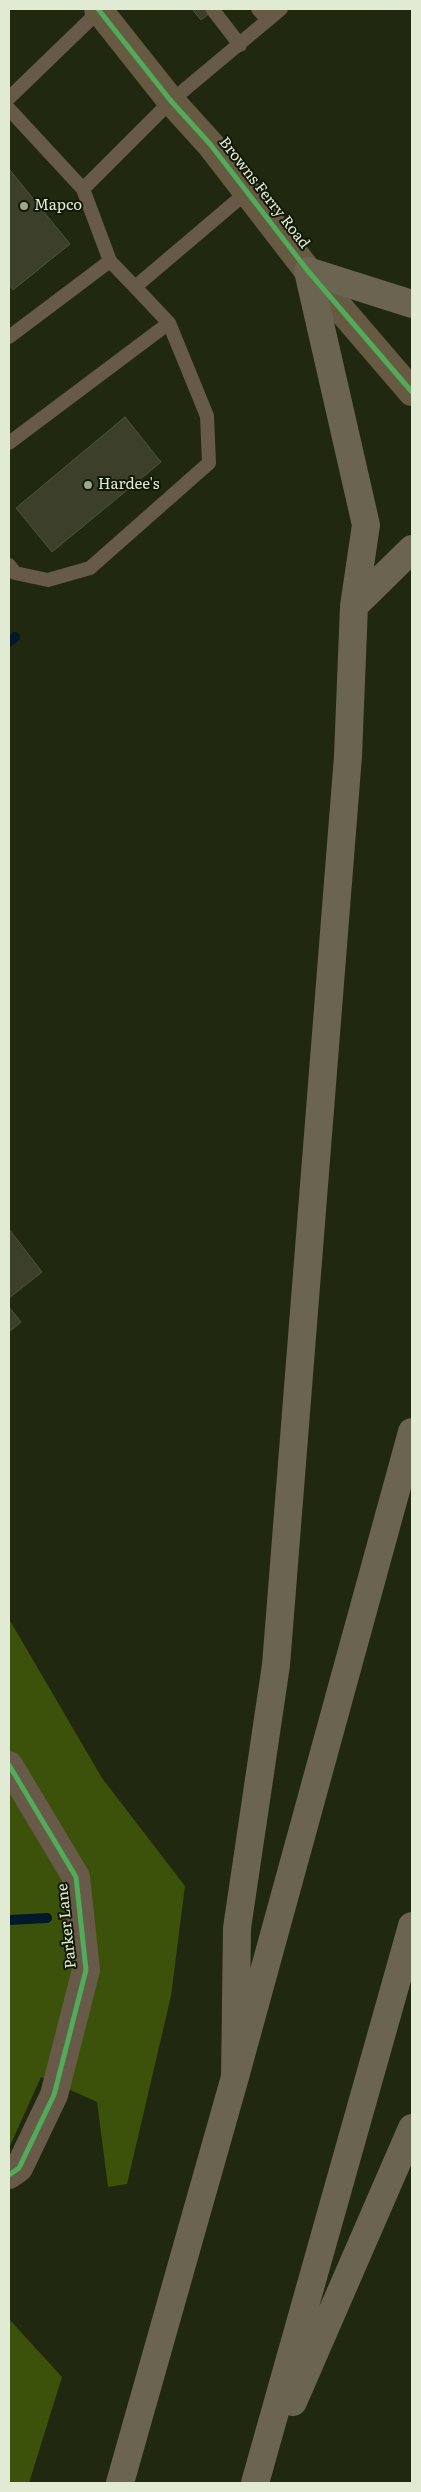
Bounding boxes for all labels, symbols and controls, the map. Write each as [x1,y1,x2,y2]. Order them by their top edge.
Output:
street label: Browns Ferry Road [215,134,313,252]
place label: Mapco [34,197,82,215]
marker: Mapco [18,200,30,212]
place label: Hardee's [98,476,159,494]
marker: Hardee's [82,479,94,491]
street label: Parker Lane [54,1882,80,1970]

